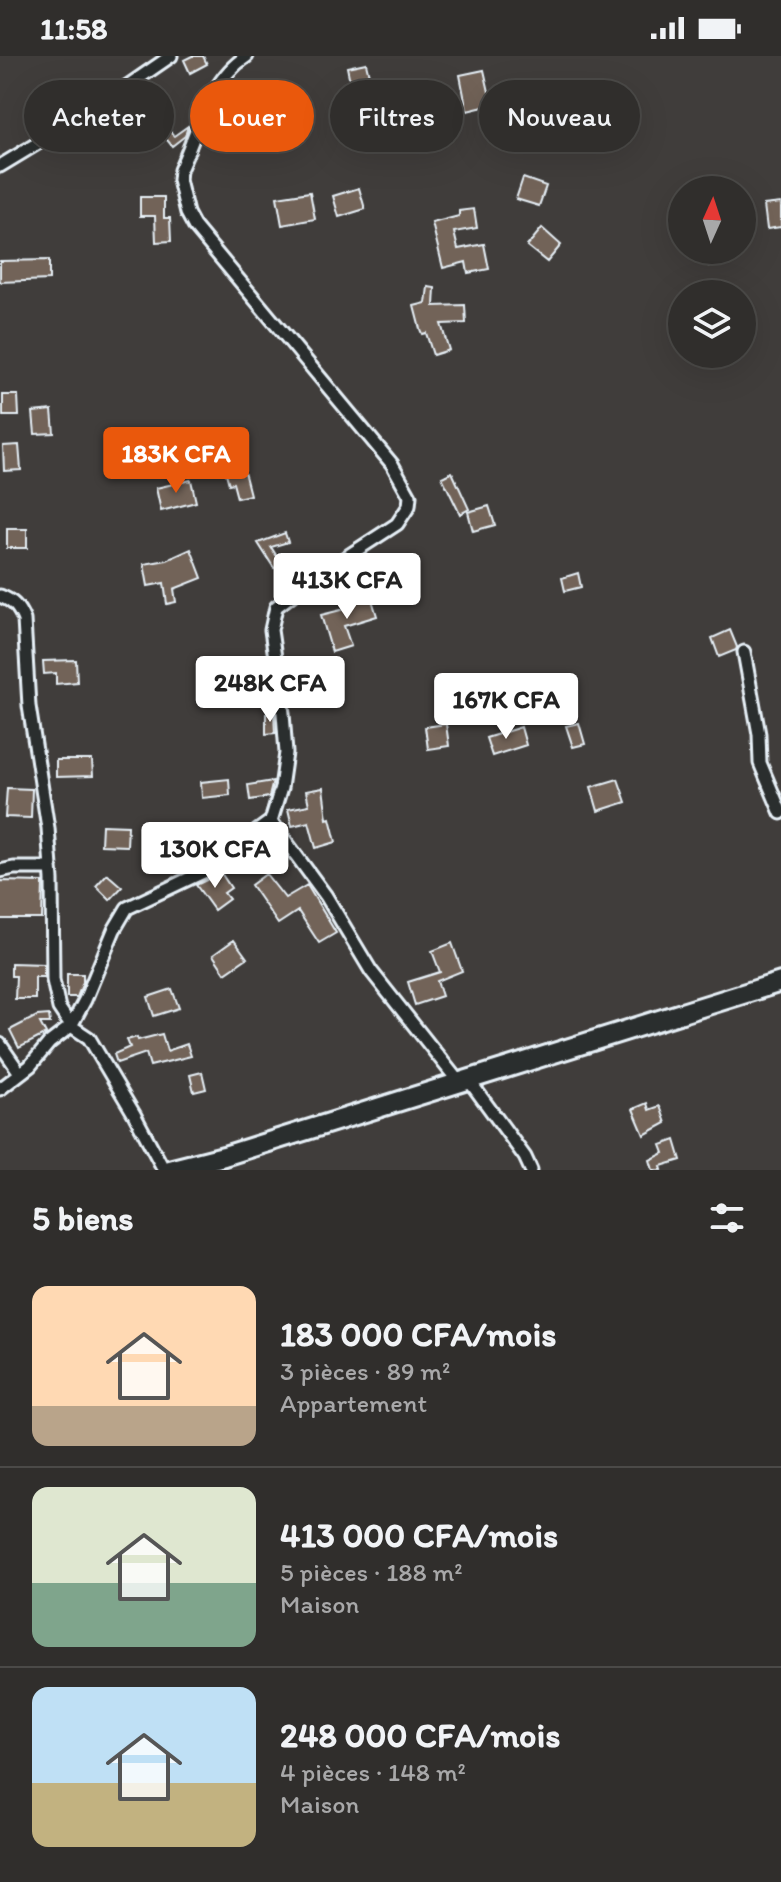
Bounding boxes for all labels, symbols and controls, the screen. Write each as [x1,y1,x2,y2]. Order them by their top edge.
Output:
text: 11:58 [40,10,107,47]
chip: Acheter [24,80,174,152]
chip: Louer [190,80,314,152]
chip: Filtres [330,80,463,152]
chip: Nouveau [479,80,640,152]
north arrow [668,176,756,264]
map controls [668,176,756,368]
button: layers [668,280,756,368]
pin: 183K CFA [93,427,259,495]
text: 183K CFA [121,437,231,469]
pin: 413K CFA [264,553,430,621]
text: 413K CFA [292,563,402,595]
pin: 248K CFA [187,656,353,724]
text: 248K CFA [214,666,326,698]
pin: 167K CFA [423,673,589,741]
text: 167K CFA [452,683,560,715]
pin: 130K CFA [132,822,298,890]
text: 130K CFA [159,832,271,864]
icon: filters [705,1196,749,1240]
text: 5 biens [32,1198,133,1239]
text: 183 000 CFA/mois [280,1314,556,1355]
icon: home [96,1318,192,1414]
text: 3 pièces · 89 m² [280,1355,450,1387]
text: Appartement [280,1387,427,1419]
text: 413 000 CFA/mois [280,1515,558,1556]
icon: home [96,1519,192,1615]
text: 5 pièces · 188 m² [280,1556,463,1588]
text: Maison [280,1588,359,1620]
text: 248 000 CFA/mois [280,1715,560,1756]
icon: home [96,1719,192,1815]
text: 4 pièces · 148 m² [280,1756,466,1788]
text: Maison [280,1788,359,1820]

